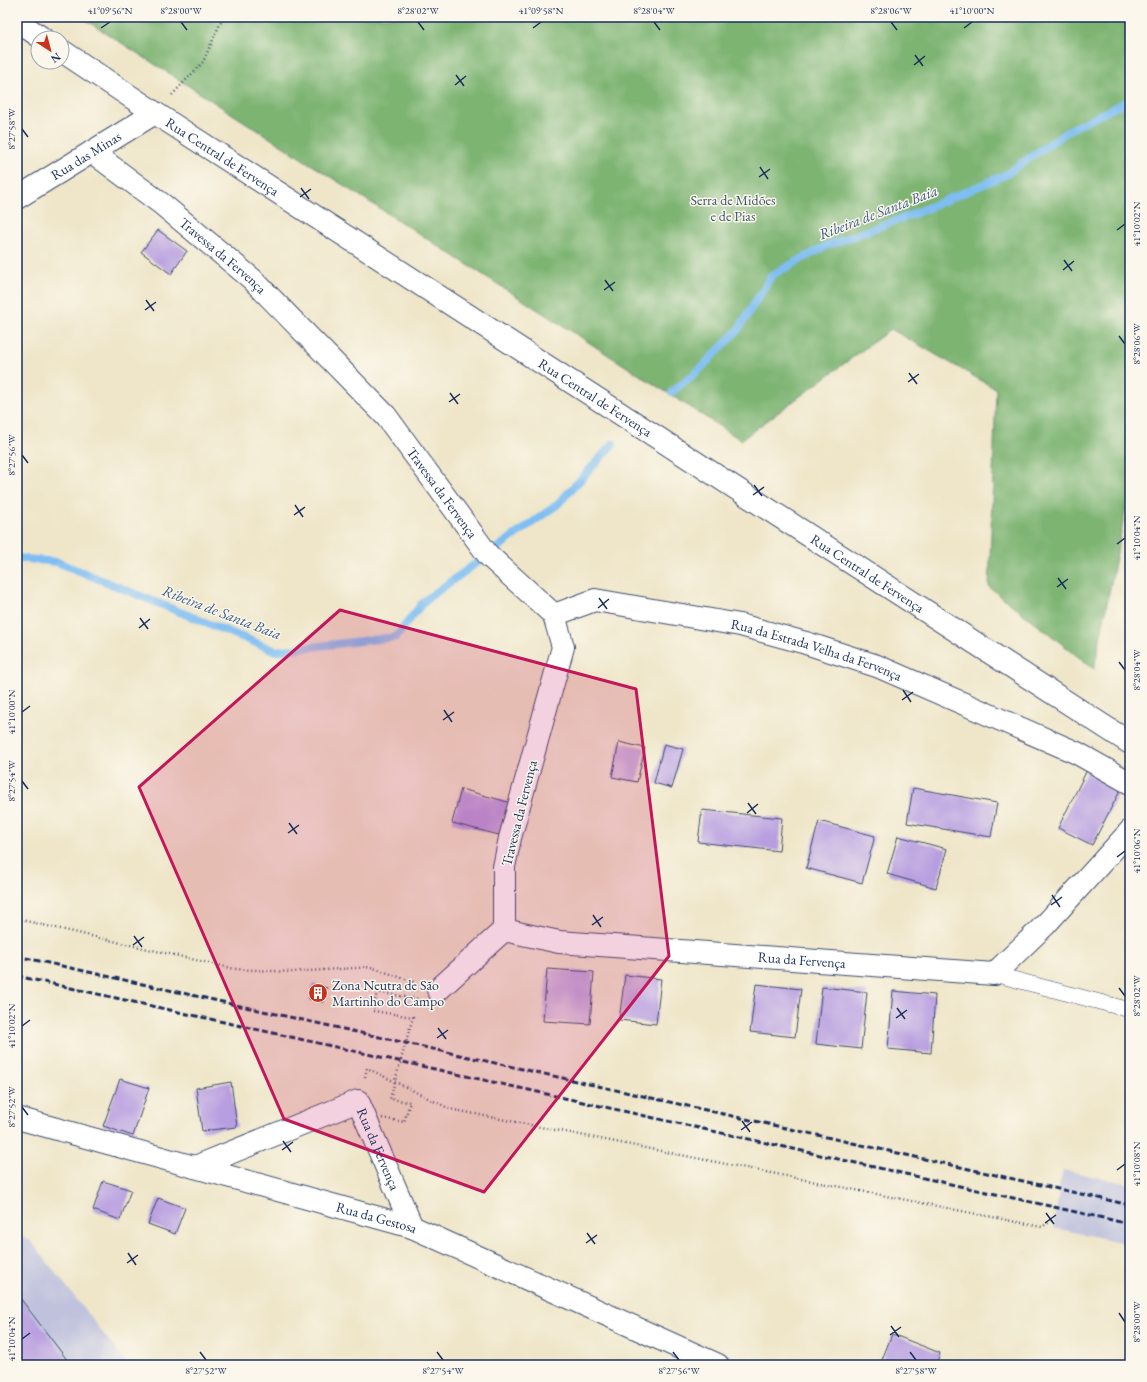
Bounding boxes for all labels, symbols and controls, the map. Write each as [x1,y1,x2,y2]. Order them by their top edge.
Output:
text: 41°09'56"N [88,4,133,17]
text: 8°28'00"W [160,4,203,17]
text: 8°28'02"W [397,4,440,17]
text: 41°09'58"N [519,4,564,17]
text: 8°28'04"W [633,4,676,17]
text: 8°28'06"W [870,4,913,17]
text: 41°10'00"N [950,4,995,17]
north arrow [30,30,70,70]
text: N [48,50,64,66]
text: 8°27'58"W [5,107,18,150]
street label: Rua Central de Fervença [162,113,283,200]
street label: Rua das Minas [47,127,125,184]
water label: Ribeira de Santa Baia [816,181,940,243]
park label: Serra de Midões e de Pias [690,191,776,225]
text: 41°10'02"N [1130,201,1143,246]
street label: Travessa da Fervença [176,213,271,298]
text: 8°28'06"W [1130,322,1143,365]
street label: Rua Central de Fervença [535,354,656,441]
text: 8°27'56"W [5,433,18,476]
street label: Travessa da Fervença [403,443,482,542]
text: 41°10'04"N [1130,515,1143,560]
street label: Rua Central de Fervença [807,530,928,617]
water label: Ribeira de Santa Baia [160,581,284,643]
street label: Rua da Estrada Velha da Fervença [730,615,905,685]
text: 8°28'04"W [1130,648,1143,691]
text: 41°10'00"N [5,689,18,734]
street label: Travessa da Fervença [497,758,541,868]
text: 8°27'54"W [5,759,18,802]
text: 41°10'06"N [1130,828,1143,873]
street label: Rua da Fervença [757,948,847,972]
text: 8°28'02"W [1130,974,1143,1017]
place label: Zona Neutra de São Martinho do Campo [332,976,444,1010]
building icon: Zona Neutra de São Martinho do Campo [307,982,329,1004]
text: 41°10'02"N [5,1003,18,1048]
text: 8°27'52"W [5,1085,18,1128]
street label: Rua da Fervença [353,1105,404,1193]
text: 41°10'08"N [1130,1141,1143,1186]
street label: Rua da Gestosa [334,1198,420,1237]
text: 8°28'00"W [1130,1300,1143,1343]
text: 41°10'04"N [5,1316,18,1361]
text: 8°27'52"W [185,1364,228,1377]
text: 8°27'54"W [422,1364,465,1377]
text: 8°27'56"W [658,1364,701,1377]
text: 8°27'58"W [895,1364,938,1377]

